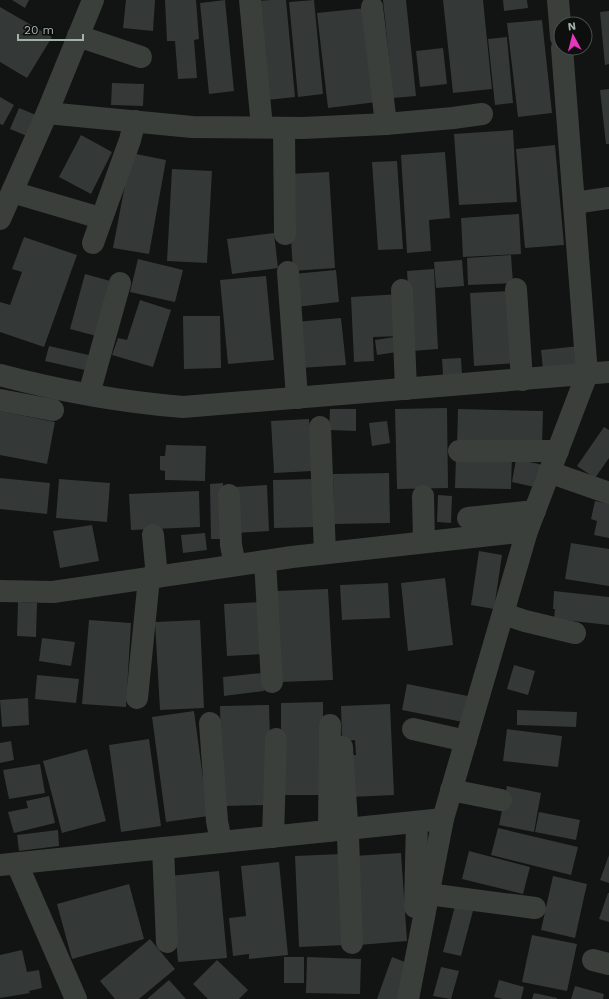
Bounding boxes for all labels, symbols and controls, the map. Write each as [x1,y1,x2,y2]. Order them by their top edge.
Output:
scale bar [18,16,83,42]
north arrow [553,16,593,56]
text: N [567,20,577,34]
text: 20 m [24,23,54,37]

